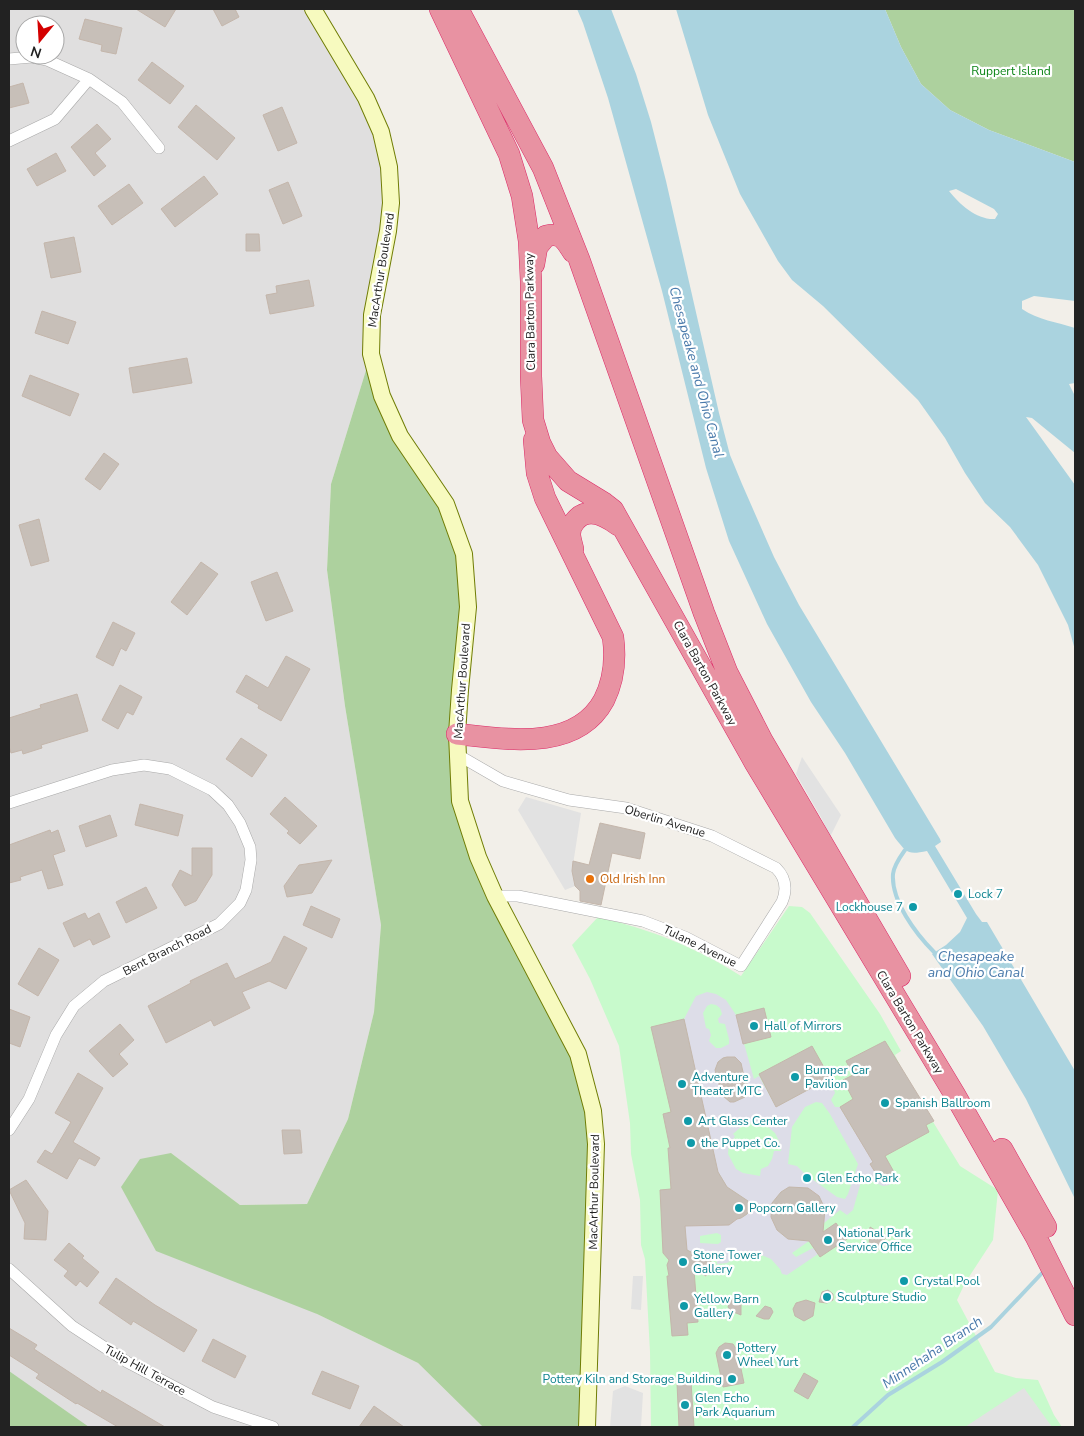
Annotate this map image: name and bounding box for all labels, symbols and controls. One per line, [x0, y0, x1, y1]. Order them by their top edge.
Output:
north arrow [15, 15, 65, 65]
text: N [28, 41, 44, 63]
park label: Ruppert Island [971, 63, 1051, 79]
street label: MacArthur Boulevard [364, 212, 398, 328]
street label: Clara Barton Parkway [521, 252, 539, 371]
water label: Chesapeake and Ohio Canal [665, 284, 729, 460]
street label: Clara Barton Parkway [669, 618, 741, 729]
street label: MacArthur Boulevard [450, 623, 474, 739]
street label: Oberlin Avenue [623, 801, 707, 841]
place label: Old Irish Inn [600, 871, 665, 887]
marker: Old Irish Inn [584, 873, 596, 885]
place label: Lock 7 [968, 886, 1003, 902]
marker: Lock 7 [952, 888, 964, 900]
place label: Lockhouse 7 [836, 899, 903, 915]
marker: Lockhouse 7 [907, 901, 919, 913]
street label: Bent Branch Road [120, 921, 214, 979]
street label: Tulane Avenue [660, 921, 740, 971]
water label: Chesapeake and Ohio Canal [928, 947, 1024, 982]
street label: Clara Barton Parkway [873, 967, 948, 1077]
place label: Hall of Mirrors [764, 1018, 842, 1034]
marker: Hall of Mirrors [748, 1020, 760, 1032]
place label: Bumper Car Pavilion [805, 1062, 870, 1092]
place label: Adventure Theater MTC [692, 1069, 762, 1099]
marker: Bumper Car Pavilion [789, 1071, 801, 1083]
marker: Adventure Theater MTC [676, 1078, 688, 1090]
place label: Spanish Ballroom [895, 1095, 990, 1111]
marker: Spanish Ballroom [879, 1097, 891, 1109]
place label: Art Glass Center [698, 1113, 788, 1129]
marker: Art Glass Center [682, 1115, 694, 1127]
street label: MacArthur Boulevard [585, 1134, 603, 1250]
place label: the Puppet Co. [701, 1135, 780, 1151]
marker: the Puppet Co. [685, 1137, 697, 1149]
place label: Glen Echo Park [817, 1170, 900, 1186]
marker: Glen Echo Park [801, 1172, 813, 1184]
place label: Popcorn Gallery [749, 1200, 836, 1216]
marker: Popcorn Gallery [733, 1202, 745, 1214]
place label: National Park Service Office [838, 1225, 912, 1255]
marker: National Park Service Office [822, 1234, 834, 1246]
place label: Stone Tower Gallery [693, 1247, 762, 1277]
marker: Stone Tower Gallery [677, 1256, 689, 1268]
place label: Crystal Pool [914, 1273, 980, 1289]
marker: Crystal Pool [898, 1275, 910, 1287]
place label: Sculpture Studio [837, 1289, 927, 1305]
place label: Yellow Barn Gallery [693, 1291, 759, 1321]
marker: Sculpture Studio [821, 1291, 833, 1303]
marker: Yellow Barn Gallery [678, 1300, 690, 1312]
water label: Minnehaha Branch [878, 1312, 986, 1393]
place label: Pottery Wheel Yurt [737, 1340, 799, 1370]
street label: Tulip Hill Terrace [101, 1341, 189, 1399]
marker: Pottery Wheel Yurt [721, 1349, 733, 1361]
place label: Pottery Kiln and Storage Building [543, 1371, 722, 1387]
marker: Pottery Kiln and Storage Building [726, 1373, 738, 1385]
place label: Glen Echo Park Aquarium [695, 1390, 775, 1420]
marker: Glen Echo Park Aquarium [679, 1399, 691, 1411]

